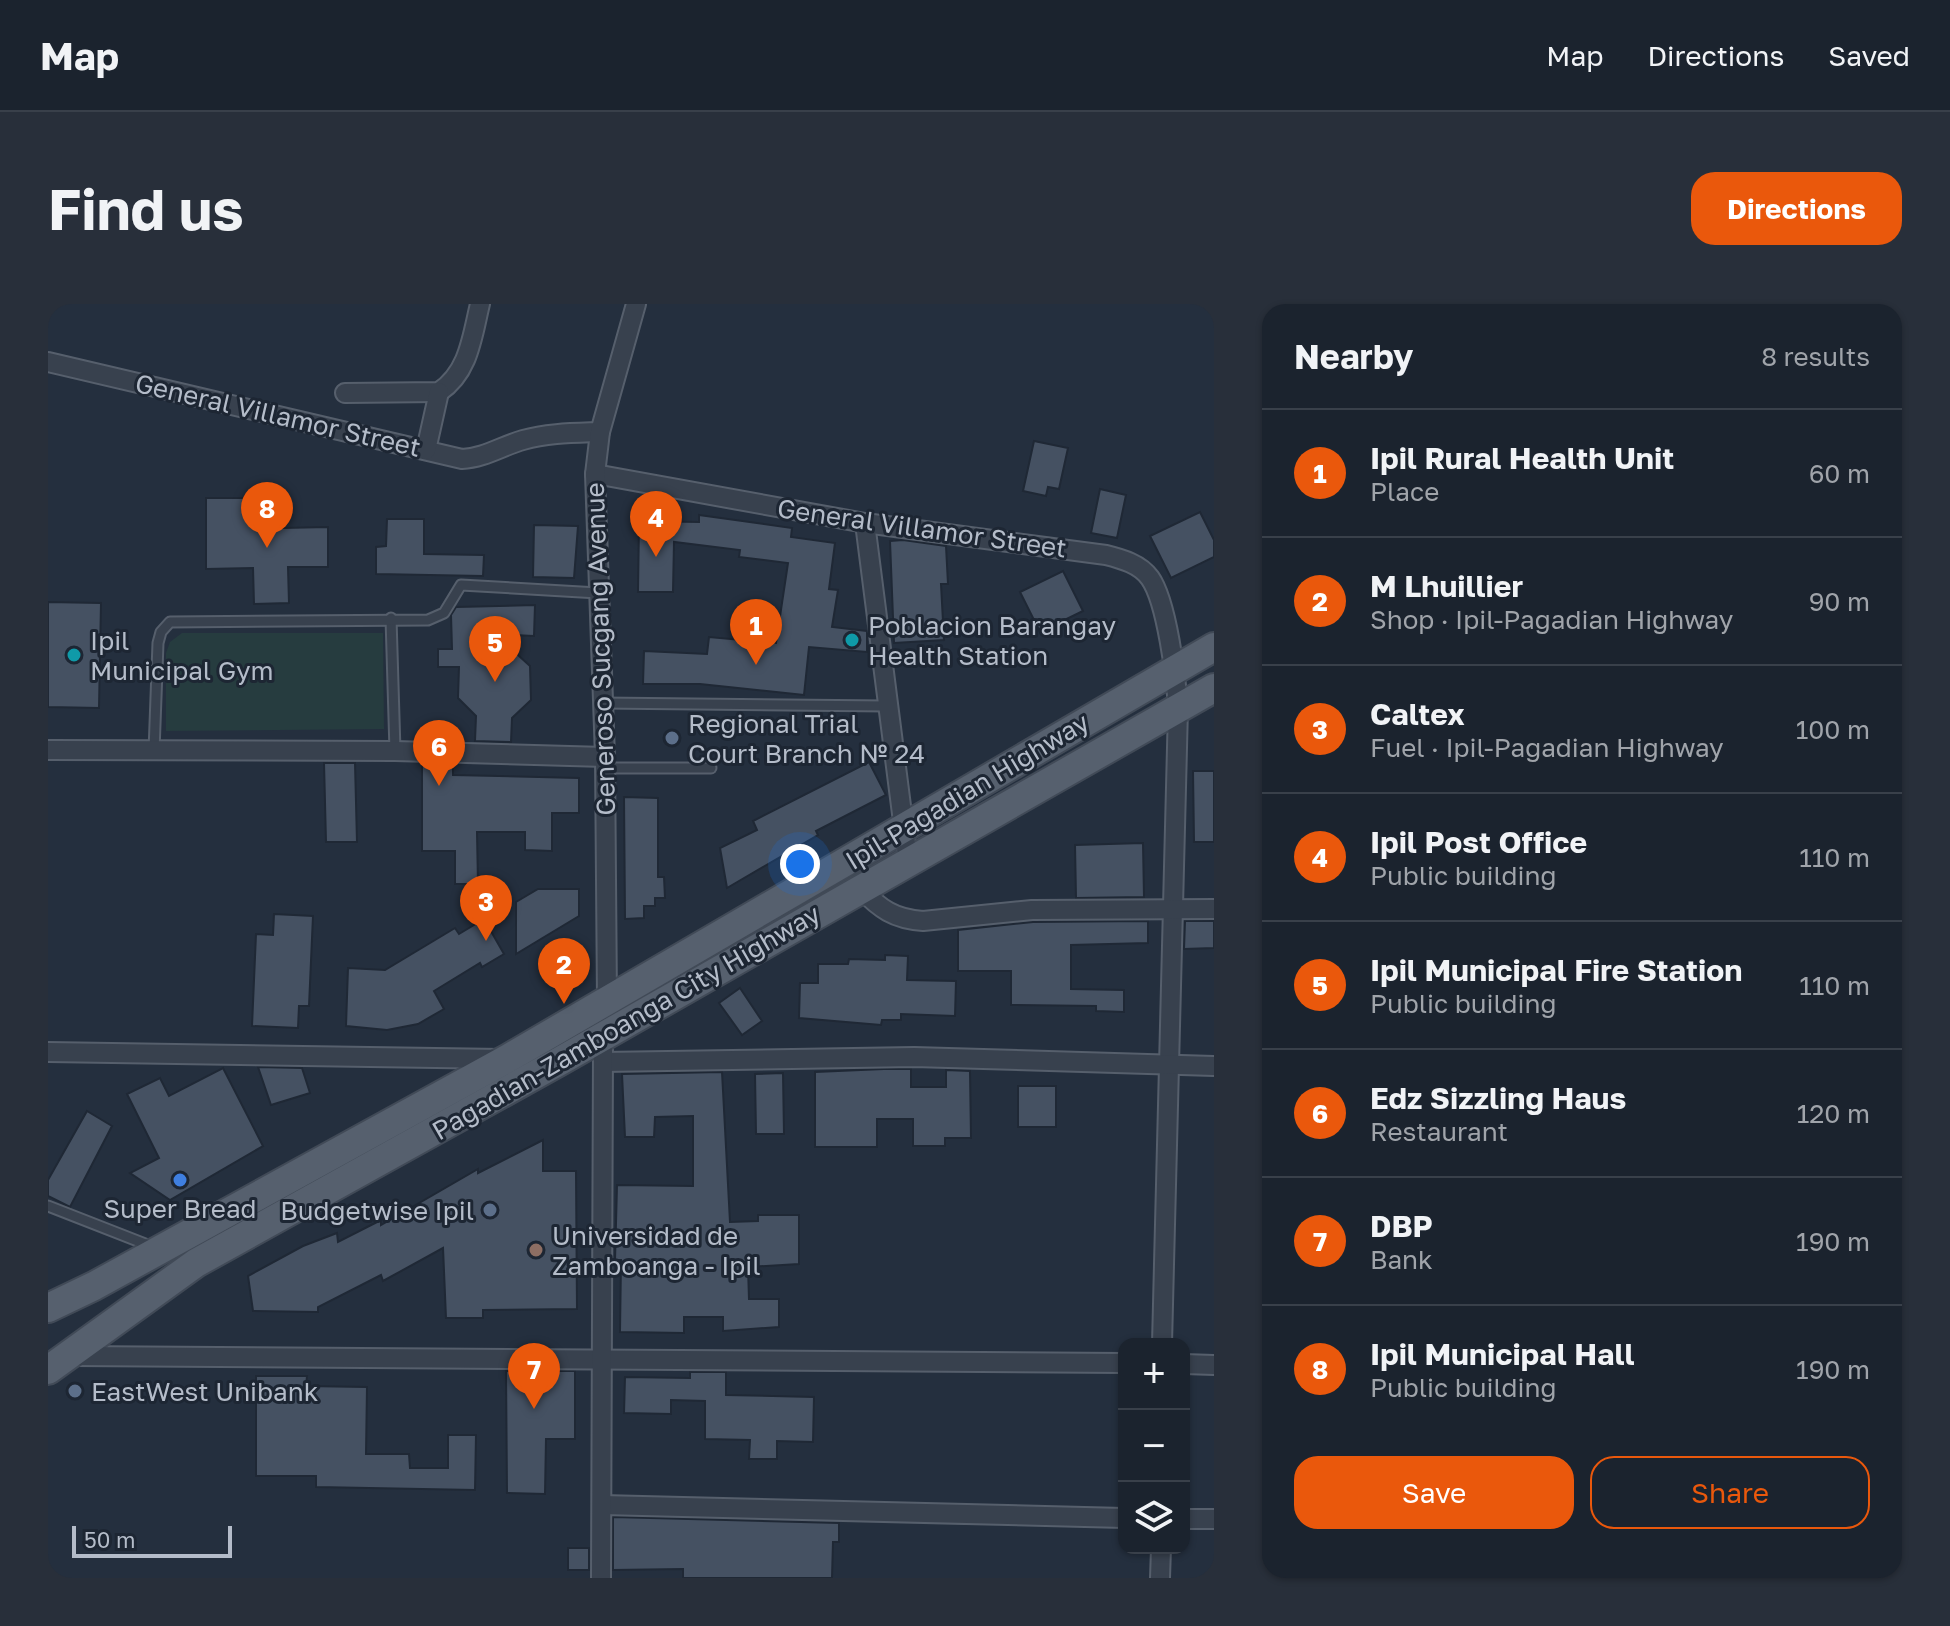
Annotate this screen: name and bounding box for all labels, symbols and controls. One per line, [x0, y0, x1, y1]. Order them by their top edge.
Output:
text: Map [40, 33, 119, 78]
text: Map [1546, 39, 1603, 72]
text: Directions [1647, 39, 1784, 72]
text: Saved [1828, 39, 1910, 72]
button: Directions [1691, 172, 1902, 245]
text: Find us [48, 175, 244, 242]
text: Nearby [1294, 336, 1414, 376]
text: 8 results [1761, 341, 1870, 372]
street label: General Villamor Street [132, 367, 424, 463]
text: Ipil Rural Health Unit [1370, 440, 1674, 476]
text: 1 [1313, 458, 1327, 489]
text: 60 m [1809, 458, 1870, 489]
text: Place [1370, 476, 1439, 507]
pin: 8 [241, 482, 293, 548]
street label: Generoso Sucgang Avenue [579, 482, 621, 816]
pin: 4 [630, 491, 682, 557]
street label: General Villamor Street [775, 492, 1069, 564]
text: M Lhuillier [1370, 568, 1523, 604]
text: 2 [1312, 586, 1328, 617]
text: 90 m [1809, 586, 1870, 617]
pin: 1 [730, 599, 782, 665]
text: Shop · Ipil-Pagadian Highway [1370, 604, 1733, 635]
place label: Poblacion Barangay Health Station [868, 610, 1116, 671]
pin: 5 [469, 616, 521, 682]
place label: Ipil Municipal Gym [90, 625, 274, 686]
marker: Poblacion Barangay Health Station [843, 631, 861, 649]
marker: Ipil Municipal Gym [65, 646, 83, 664]
text: Caltex [1370, 696, 1465, 732]
street label: Ipil-Pagadian Highway [840, 706, 1095, 876]
place label: Regional Trial Court Branch № 24 [688, 708, 925, 769]
text: 3 [1312, 714, 1328, 745]
text: 100 m [1796, 714, 1870, 745]
pin: 6 [413, 720, 465, 786]
marker: Regional Trial Court Branch № 24 [663, 729, 681, 747]
text: Fuel · Ipil-Pagadian Highway [1370, 732, 1724, 763]
text: Ipil Post Office [1370, 824, 1587, 860]
text: 4 [1312, 842, 1328, 873]
text: 110 m [1799, 842, 1870, 873]
your location [780, 844, 820, 884]
text: Public building [1370, 860, 1556, 891]
pin: 3 [460, 875, 512, 941]
street label: Pagadian-Zamboanga City Highway [427, 898, 826, 1146]
pin: 2 [538, 938, 590, 1004]
text: Ipil Municipal Fire Station [1370, 952, 1742, 988]
text: 5 [1312, 970, 1328, 1001]
text: 110 m [1799, 970, 1870, 1001]
text: Public building [1370, 988, 1556, 1019]
text: Edz Sizzling Haus [1370, 1080, 1626, 1116]
text: 6 [1312, 1098, 1328, 1129]
text: 120 m [1797, 1098, 1870, 1129]
text: Restaurant [1370, 1116, 1508, 1147]
marker: Super Bread [171, 1171, 189, 1189]
place label: Super Bread [103, 1193, 257, 1224]
place label: Budgetwise Ipil [280, 1195, 474, 1226]
marker: Budgetwise Ipil [481, 1201, 499, 1219]
text: DBP [1370, 1208, 1433, 1244]
place label: Universidad de Zamboanga - Ipil [552, 1220, 761, 1281]
text: 7 [1313, 1226, 1327, 1257]
text: 190 m [1796, 1226, 1870, 1257]
marker: Universidad de Zamboanga - Ipil [527, 1241, 545, 1259]
text: Bank [1370, 1244, 1433, 1275]
text: Ipil Municipal Hall [1370, 1336, 1635, 1372]
map controls [1118, 1338, 1190, 1554]
button: + [1118, 1338, 1190, 1410]
pin: 7 [508, 1343, 560, 1409]
text: 8 [1312, 1354, 1328, 1385]
text: 190 m [1796, 1354, 1870, 1385]
text: Public building [1370, 1372, 1556, 1403]
place label: EastWest Unibank [91, 1376, 319, 1407]
marker: EastWest Unibank [66, 1382, 84, 1400]
button: − [1118, 1410, 1190, 1482]
button: Save [1294, 1456, 1574, 1529]
button: Share [1590, 1456, 1870, 1529]
button: layers [1118, 1482, 1190, 1554]
scale bar [72, 1522, 232, 1558]
text: 50 m [84, 1526, 135, 1553]

